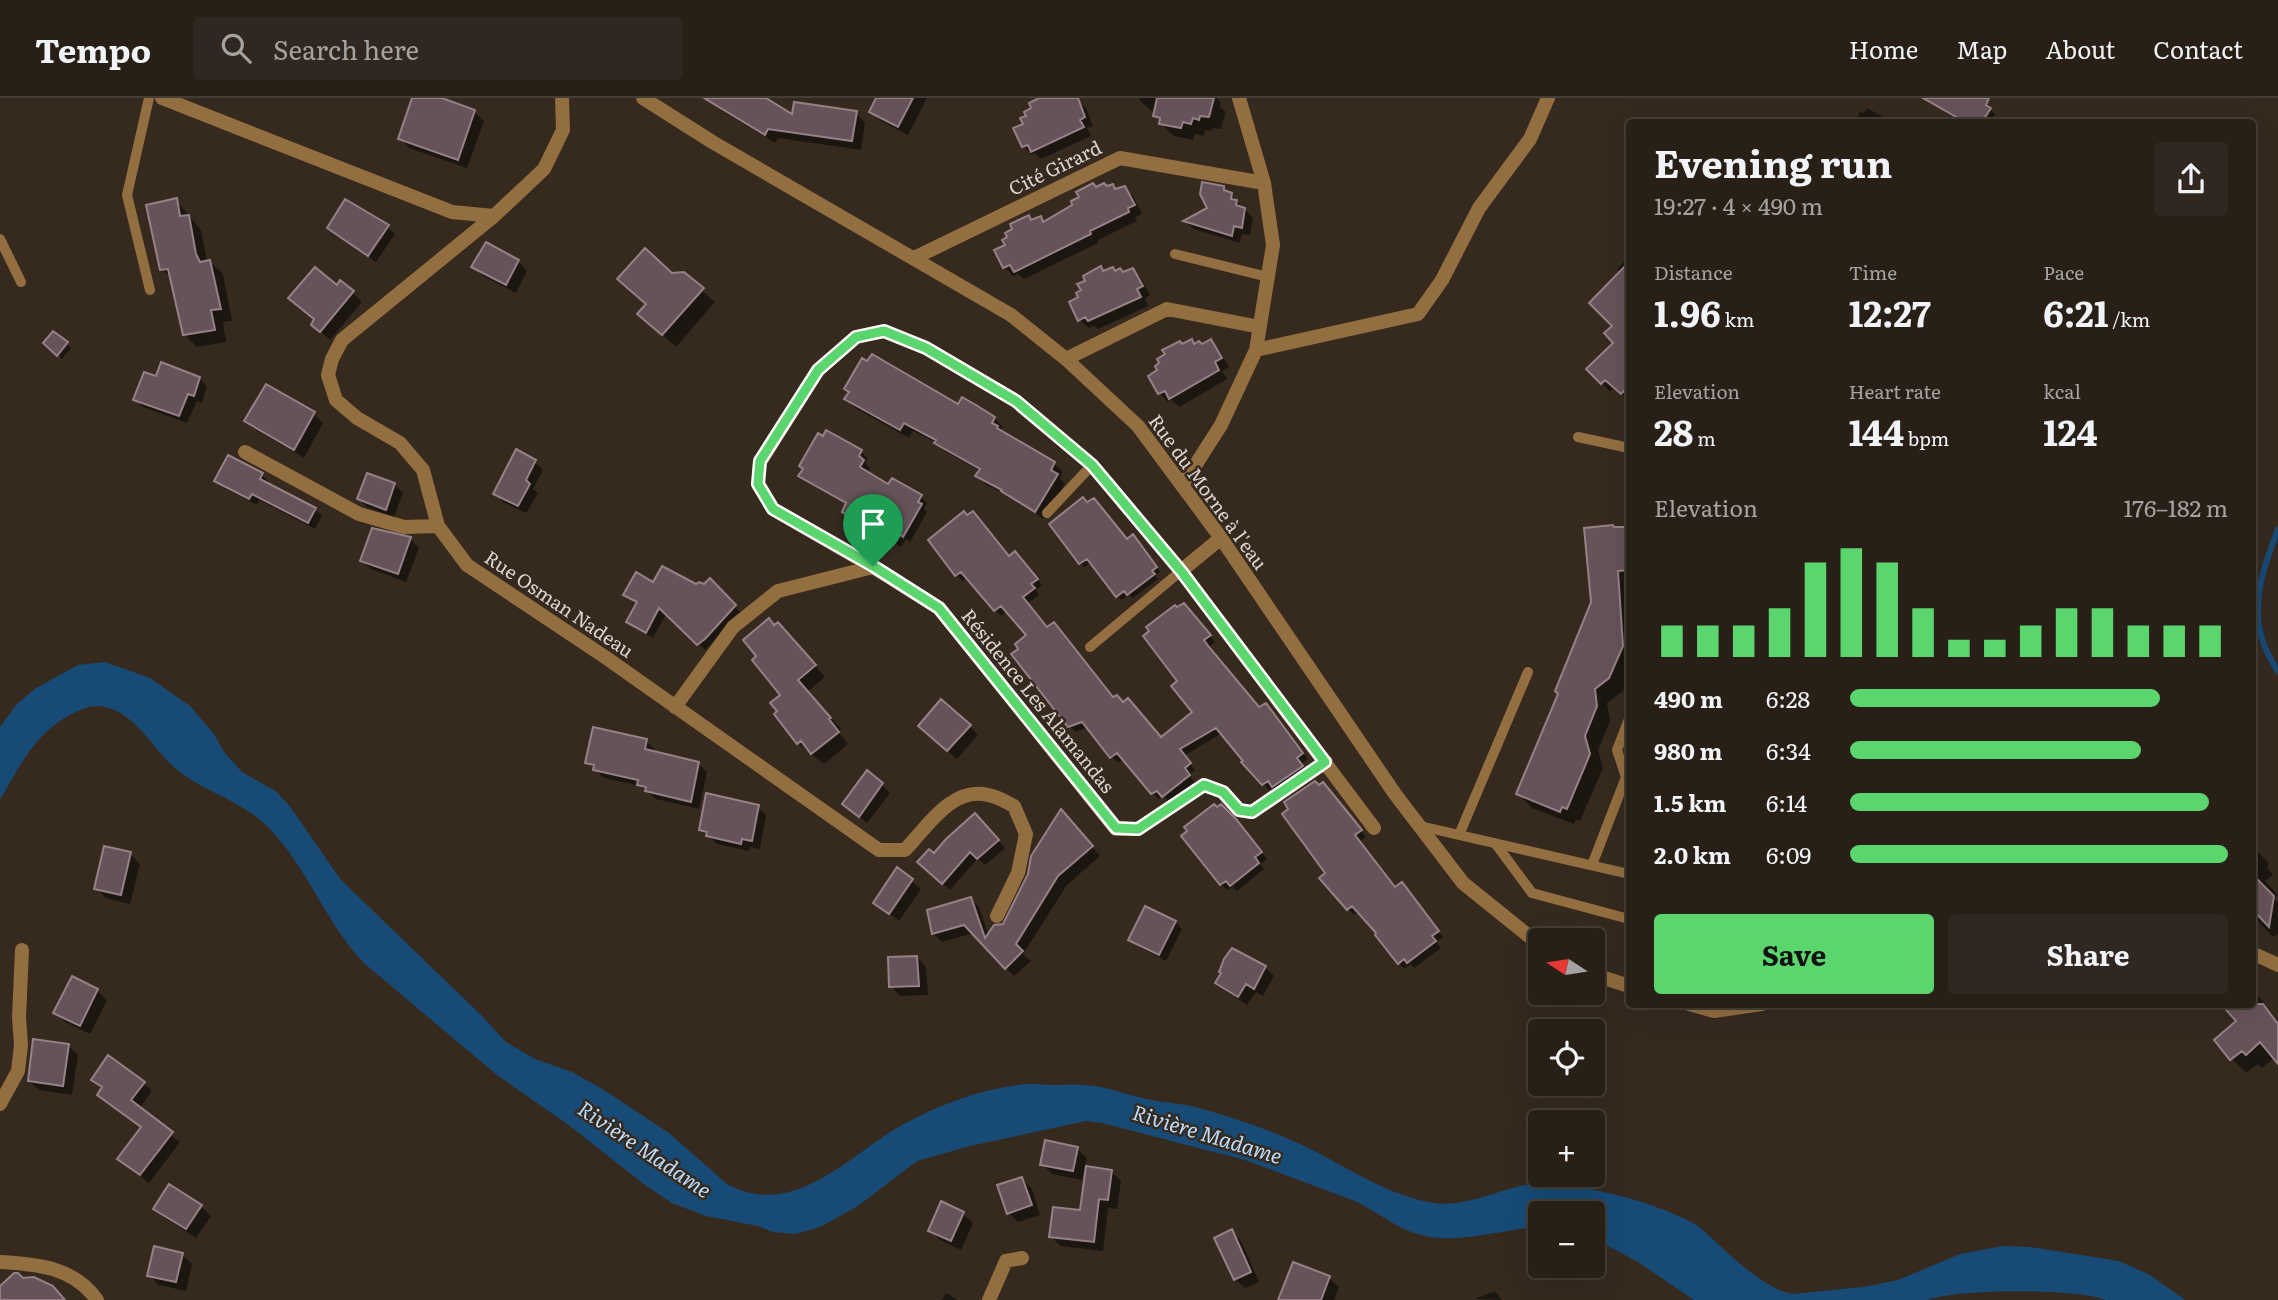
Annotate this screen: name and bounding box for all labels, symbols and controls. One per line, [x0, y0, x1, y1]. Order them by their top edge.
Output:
search box [193, 17, 683, 80]
text: Tempo [35, 24, 151, 73]
icon: search [217, 29, 255, 67]
text: Search here [273, 29, 419, 68]
text: Home [1849, 31, 1918, 66]
text: Map [1956, 31, 2007, 66]
text: About [2045, 31, 2115, 66]
text: Contact [2153, 31, 2243, 66]
street label: Cité Girard [1003, 132, 1106, 202]
text: Evening run [1654, 133, 1892, 190]
button: share [2154, 142, 2228, 216]
text: 19:27 · 4 × 490 m [1654, 188, 1823, 222]
text: Distance [1654, 258, 1733, 286]
text: Time [1849, 258, 1897, 286]
text: Pace [2043, 258, 2084, 286]
text: 1.96 [1654, 286, 1721, 338]
text: 12:27 [1849, 286, 1931, 338]
text: 6:21 [2043, 286, 2108, 338]
text: km [1721, 305, 1754, 333]
text: /km [2108, 305, 2150, 333]
text: Elevation [1654, 377, 1740, 405]
text: Heart rate [1849, 377, 1941, 405]
text: kcal [2043, 377, 2081, 405]
text: 28 [1654, 405, 1693, 457]
text: 144 [1849, 405, 1904, 457]
text: 124 [2043, 405, 2098, 457]
street label: Rue du Morne à l'eau [1143, 408, 1275, 575]
text: m [1693, 424, 1716, 452]
text: bpm [1904, 424, 1949, 452]
text: Elevation [1654, 490, 1758, 524]
text: 176–182 m [2124, 490, 2228, 524]
pin [843, 494, 903, 566]
icon: arrive [854, 505, 892, 543]
street label: Rue Osman Nadeau [479, 543, 640, 664]
street label: Résidence Les Alamandas [956, 602, 1122, 799]
text: 490 m [1654, 681, 1723, 715]
text: 6:28 [1766, 681, 1810, 715]
text: 980 m [1654, 733, 1723, 767]
text: 6:34 [1766, 733, 1811, 767]
text: 1.5 km [1654, 785, 1727, 819]
text: 6:14 [1766, 785, 1807, 819]
text: 2.0 km [1654, 837, 1731, 871]
text: 6:09 [1766, 837, 1811, 871]
button: Save [1654, 914, 1934, 994]
button: Share [1948, 914, 2228, 994]
north arrow [1528, 928, 1605, 1004]
map controls [1528, 928, 1605, 1278]
button: locate [1528, 1019, 1605, 1096]
water label: Rivière Madame [572, 1092, 718, 1204]
water label: Rivière Madame [1129, 1095, 1286, 1170]
button: + [1528, 1110, 1605, 1187]
button: − [1528, 1201, 1605, 1278]

